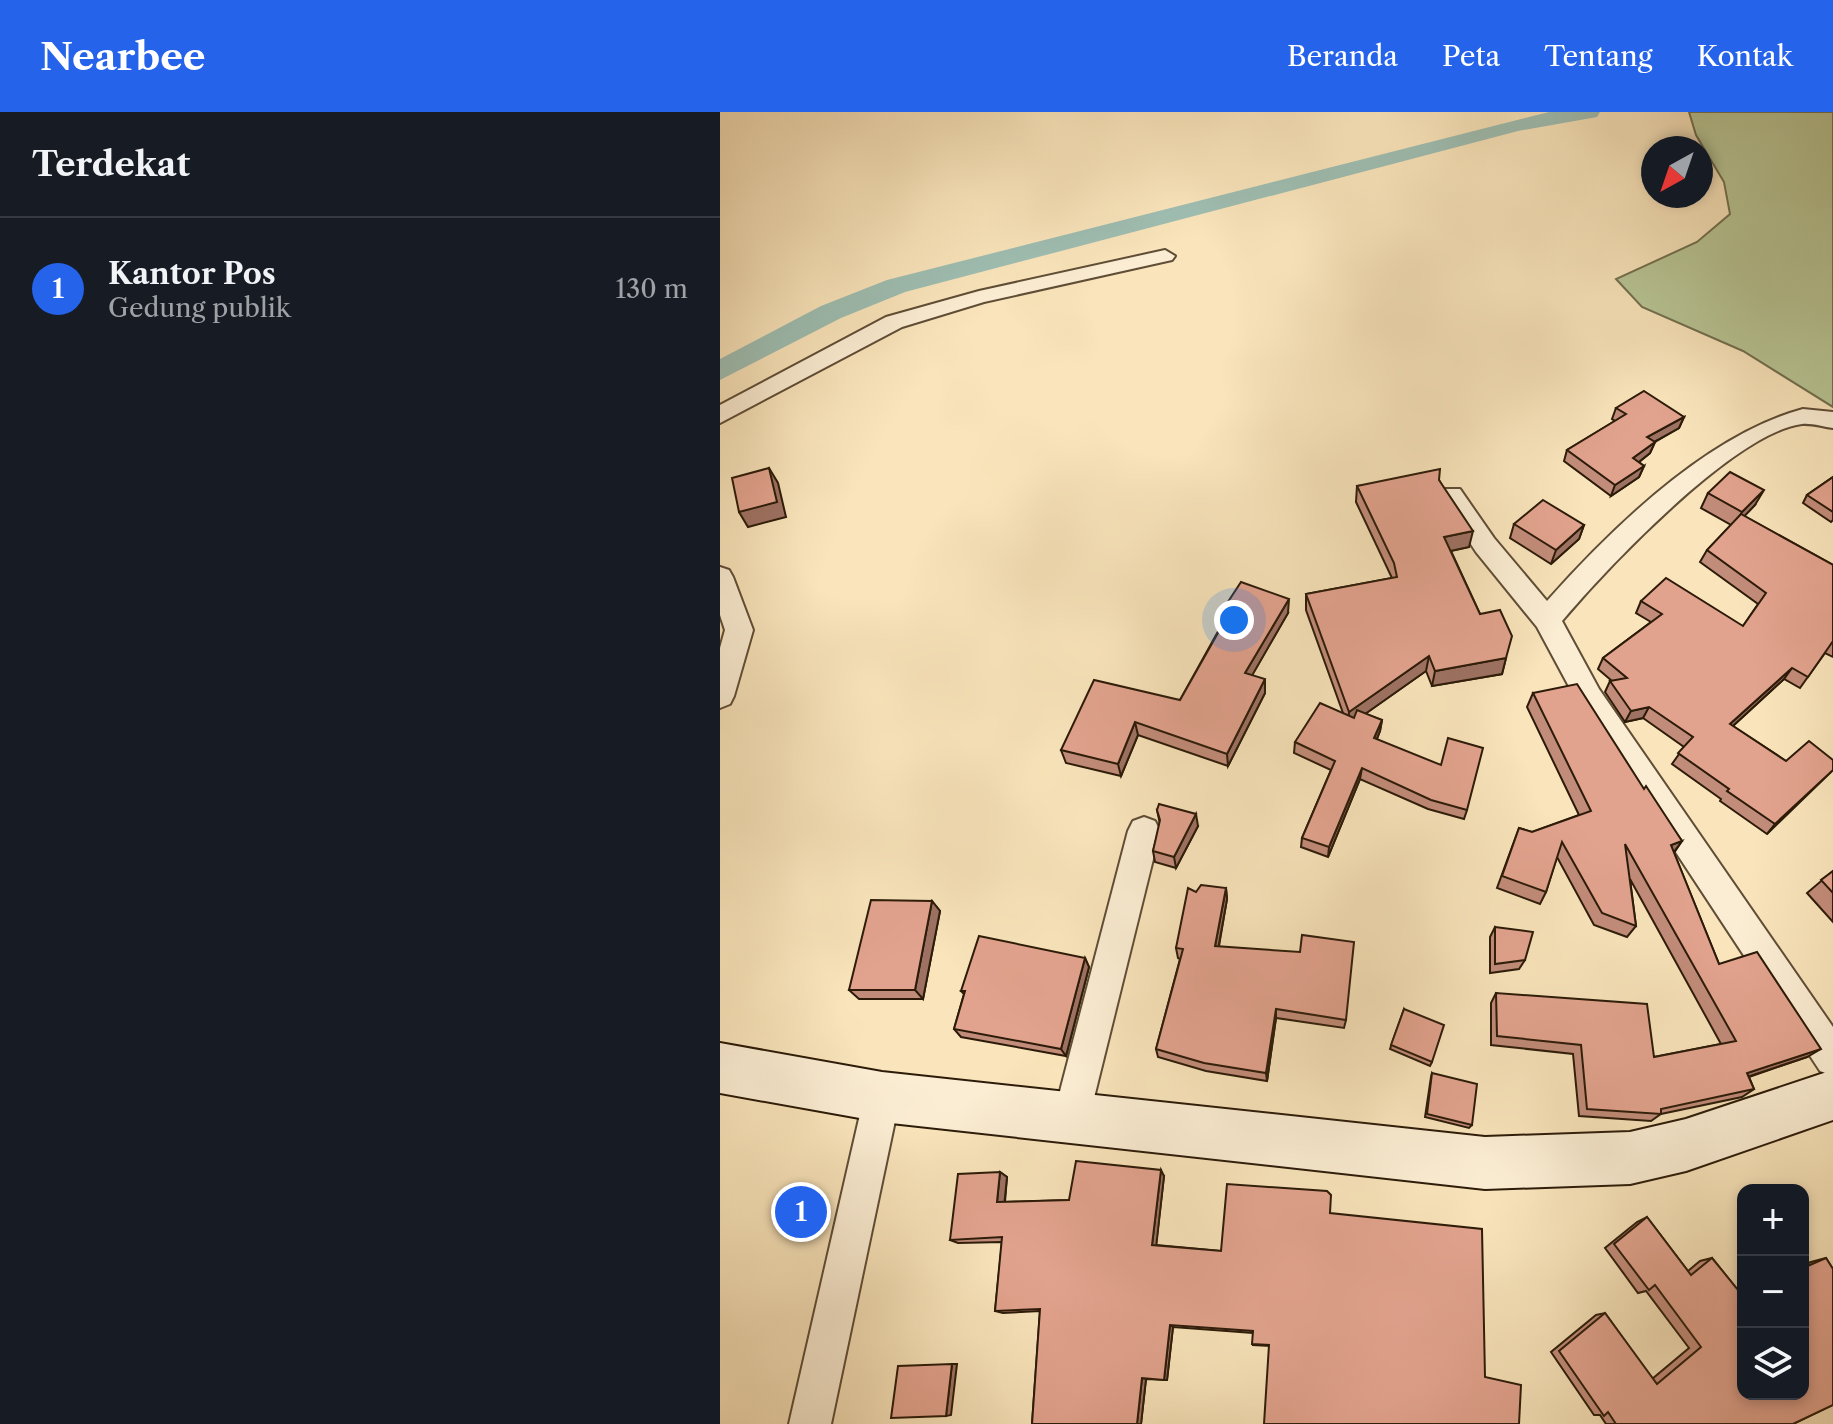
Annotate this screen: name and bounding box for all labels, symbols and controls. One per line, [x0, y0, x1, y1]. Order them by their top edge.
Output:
text: Nearbee [40, 33, 206, 80]
text: Beranda [1287, 39, 1398, 73]
text: Peta [1442, 39, 1500, 73]
text: Tentang [1544, 39, 1653, 73]
text: Kontak [1697, 39, 1793, 73]
north arrow [1641, 136, 1713, 208]
text: Terdekat [32, 143, 190, 185]
text: Kantor Pos [108, 255, 276, 292]
text: 1 [52, 273, 64, 305]
text: 130 m [615, 273, 688, 305]
text: Gedung publik [108, 292, 291, 324]
your location [1214, 600, 1254, 640]
pin: 1 [775, 1182, 827, 1242]
map controls [1737, 1184, 1809, 1400]
button: + [1737, 1184, 1809, 1256]
button: − [1737, 1256, 1809, 1328]
button: layers [1737, 1328, 1809, 1400]

